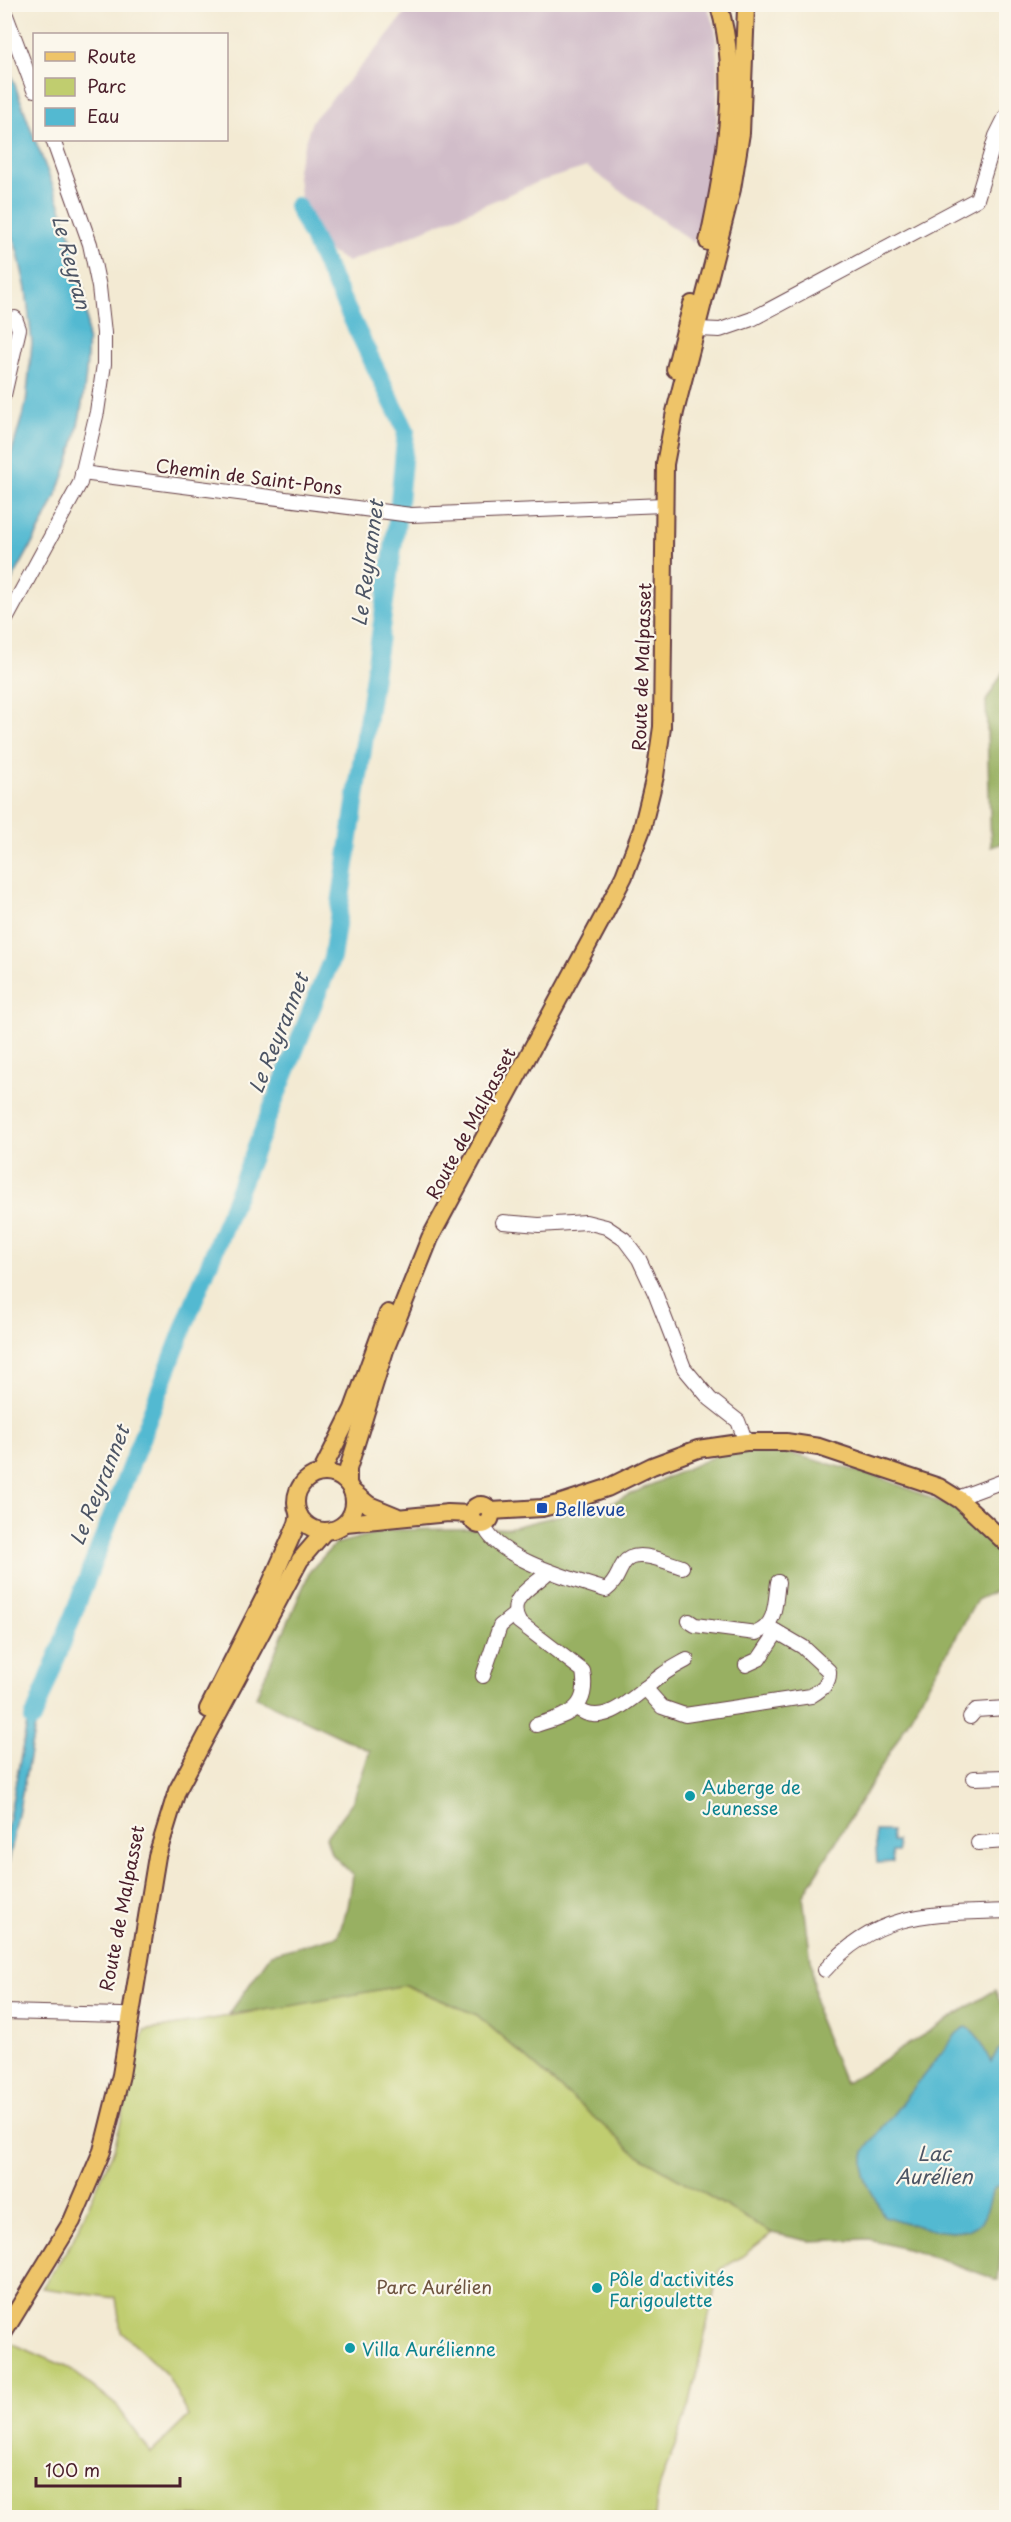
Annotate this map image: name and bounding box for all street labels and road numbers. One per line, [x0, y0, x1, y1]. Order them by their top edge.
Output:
street label: Chemin de Saint-Pons [154, 451, 344, 501]
street label: Route de Malpasset [625, 582, 657, 752]
street label: Route de Malpasset [418, 1042, 522, 1204]
street label: Route de Malpasset [92, 1822, 150, 1993]

